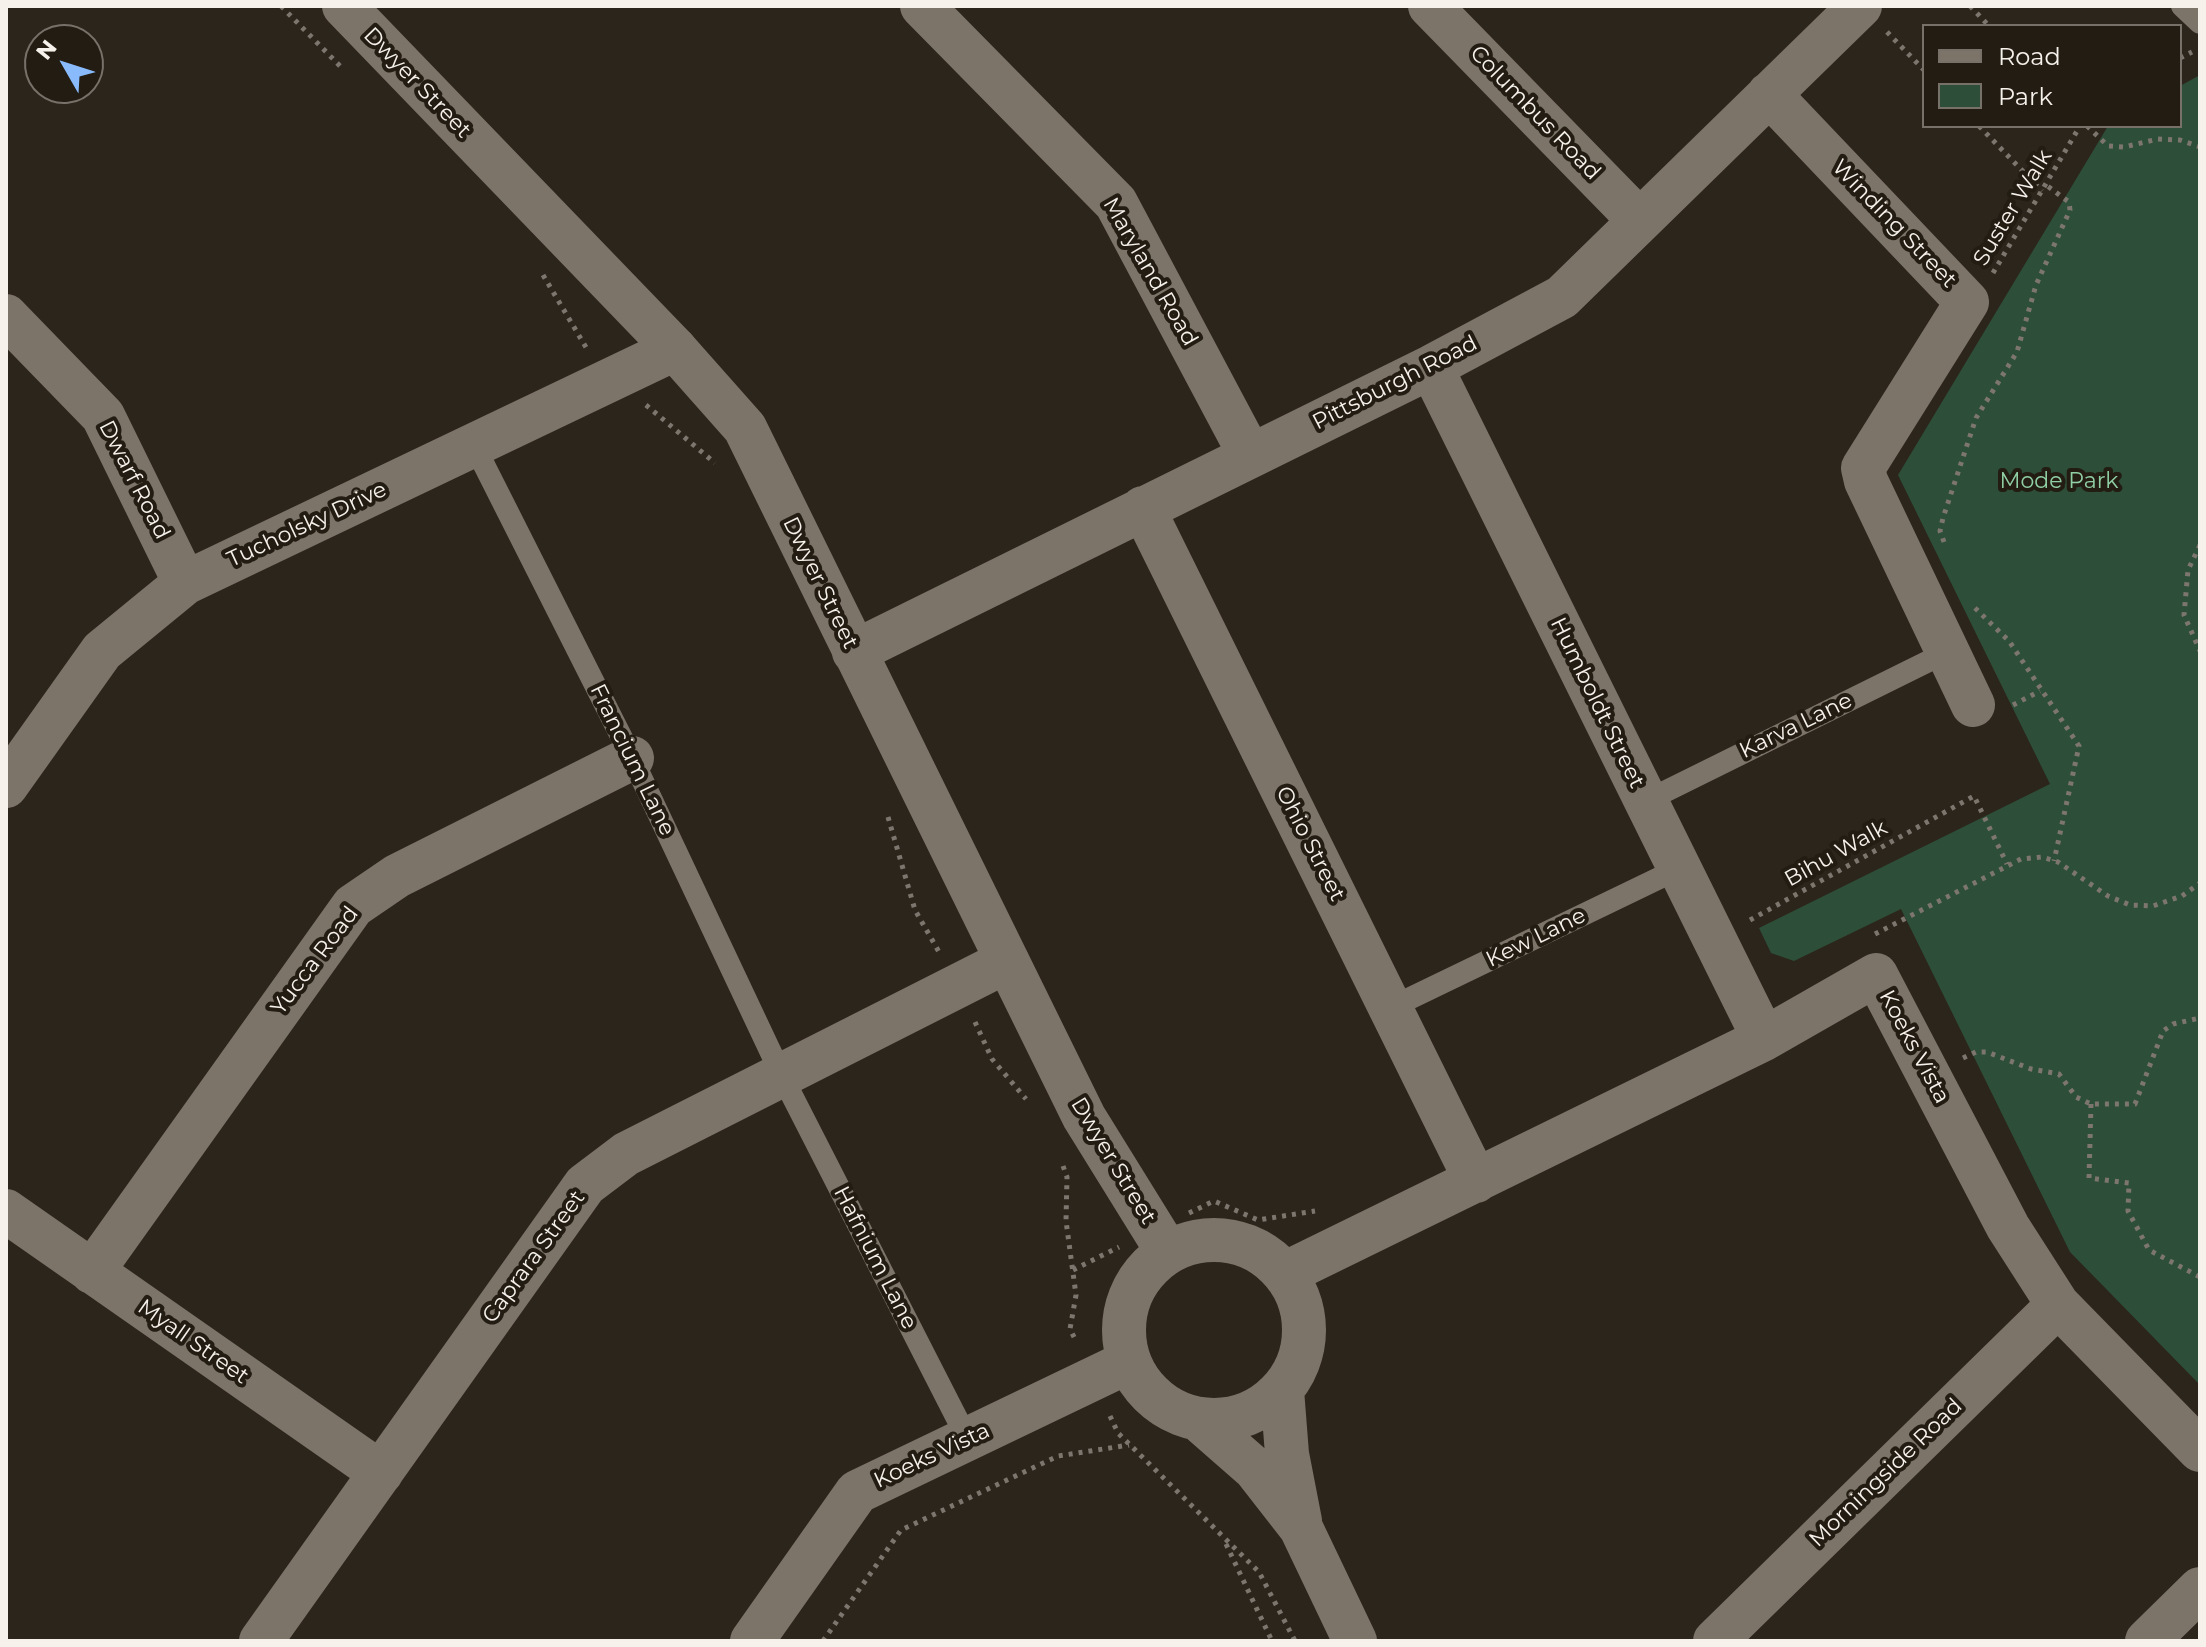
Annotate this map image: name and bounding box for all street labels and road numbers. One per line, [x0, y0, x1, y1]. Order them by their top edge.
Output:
street label: Dwyer Street [358, 22, 476, 144]
street label: Columbus Road [1464, 40, 1606, 186]
street label: Suster Walk [1968, 145, 2058, 271]
street label: Winding Street [1826, 154, 1962, 294]
street label: Maryland Road [1097, 193, 1203, 351]
street label: Pittsburgh Road [1308, 330, 1482, 436]
street label: Dwarf Road [93, 416, 175, 544]
street label: Tucholsky Drive [223, 477, 391, 573]
street label: Dwyer Street [777, 513, 863, 653]
street label: Humboldt Street [1544, 613, 1650, 793]
street label: Francium Lane [584, 680, 680, 840]
street label: Karva Lane [1735, 687, 1857, 765]
street label: Ohio Street [1270, 782, 1350, 906]
street label: Bihu Walk [1780, 815, 1892, 893]
street label: Yucca Road [266, 902, 364, 1020]
street label: Kew Lane [1482, 903, 1590, 973]
street label: Koeks Vista [1873, 986, 1955, 1108]
street label: Dwyer Street [1065, 1093, 1161, 1229]
street label: Hafnium Lane [828, 1182, 922, 1334]
street label: Caprara Street [477, 1186, 591, 1328]
street label: Myall Street [132, 1294, 254, 1390]
street label: Morningside Road [1804, 1393, 1968, 1553]
street label: Koeks Vista [870, 1418, 994, 1494]

